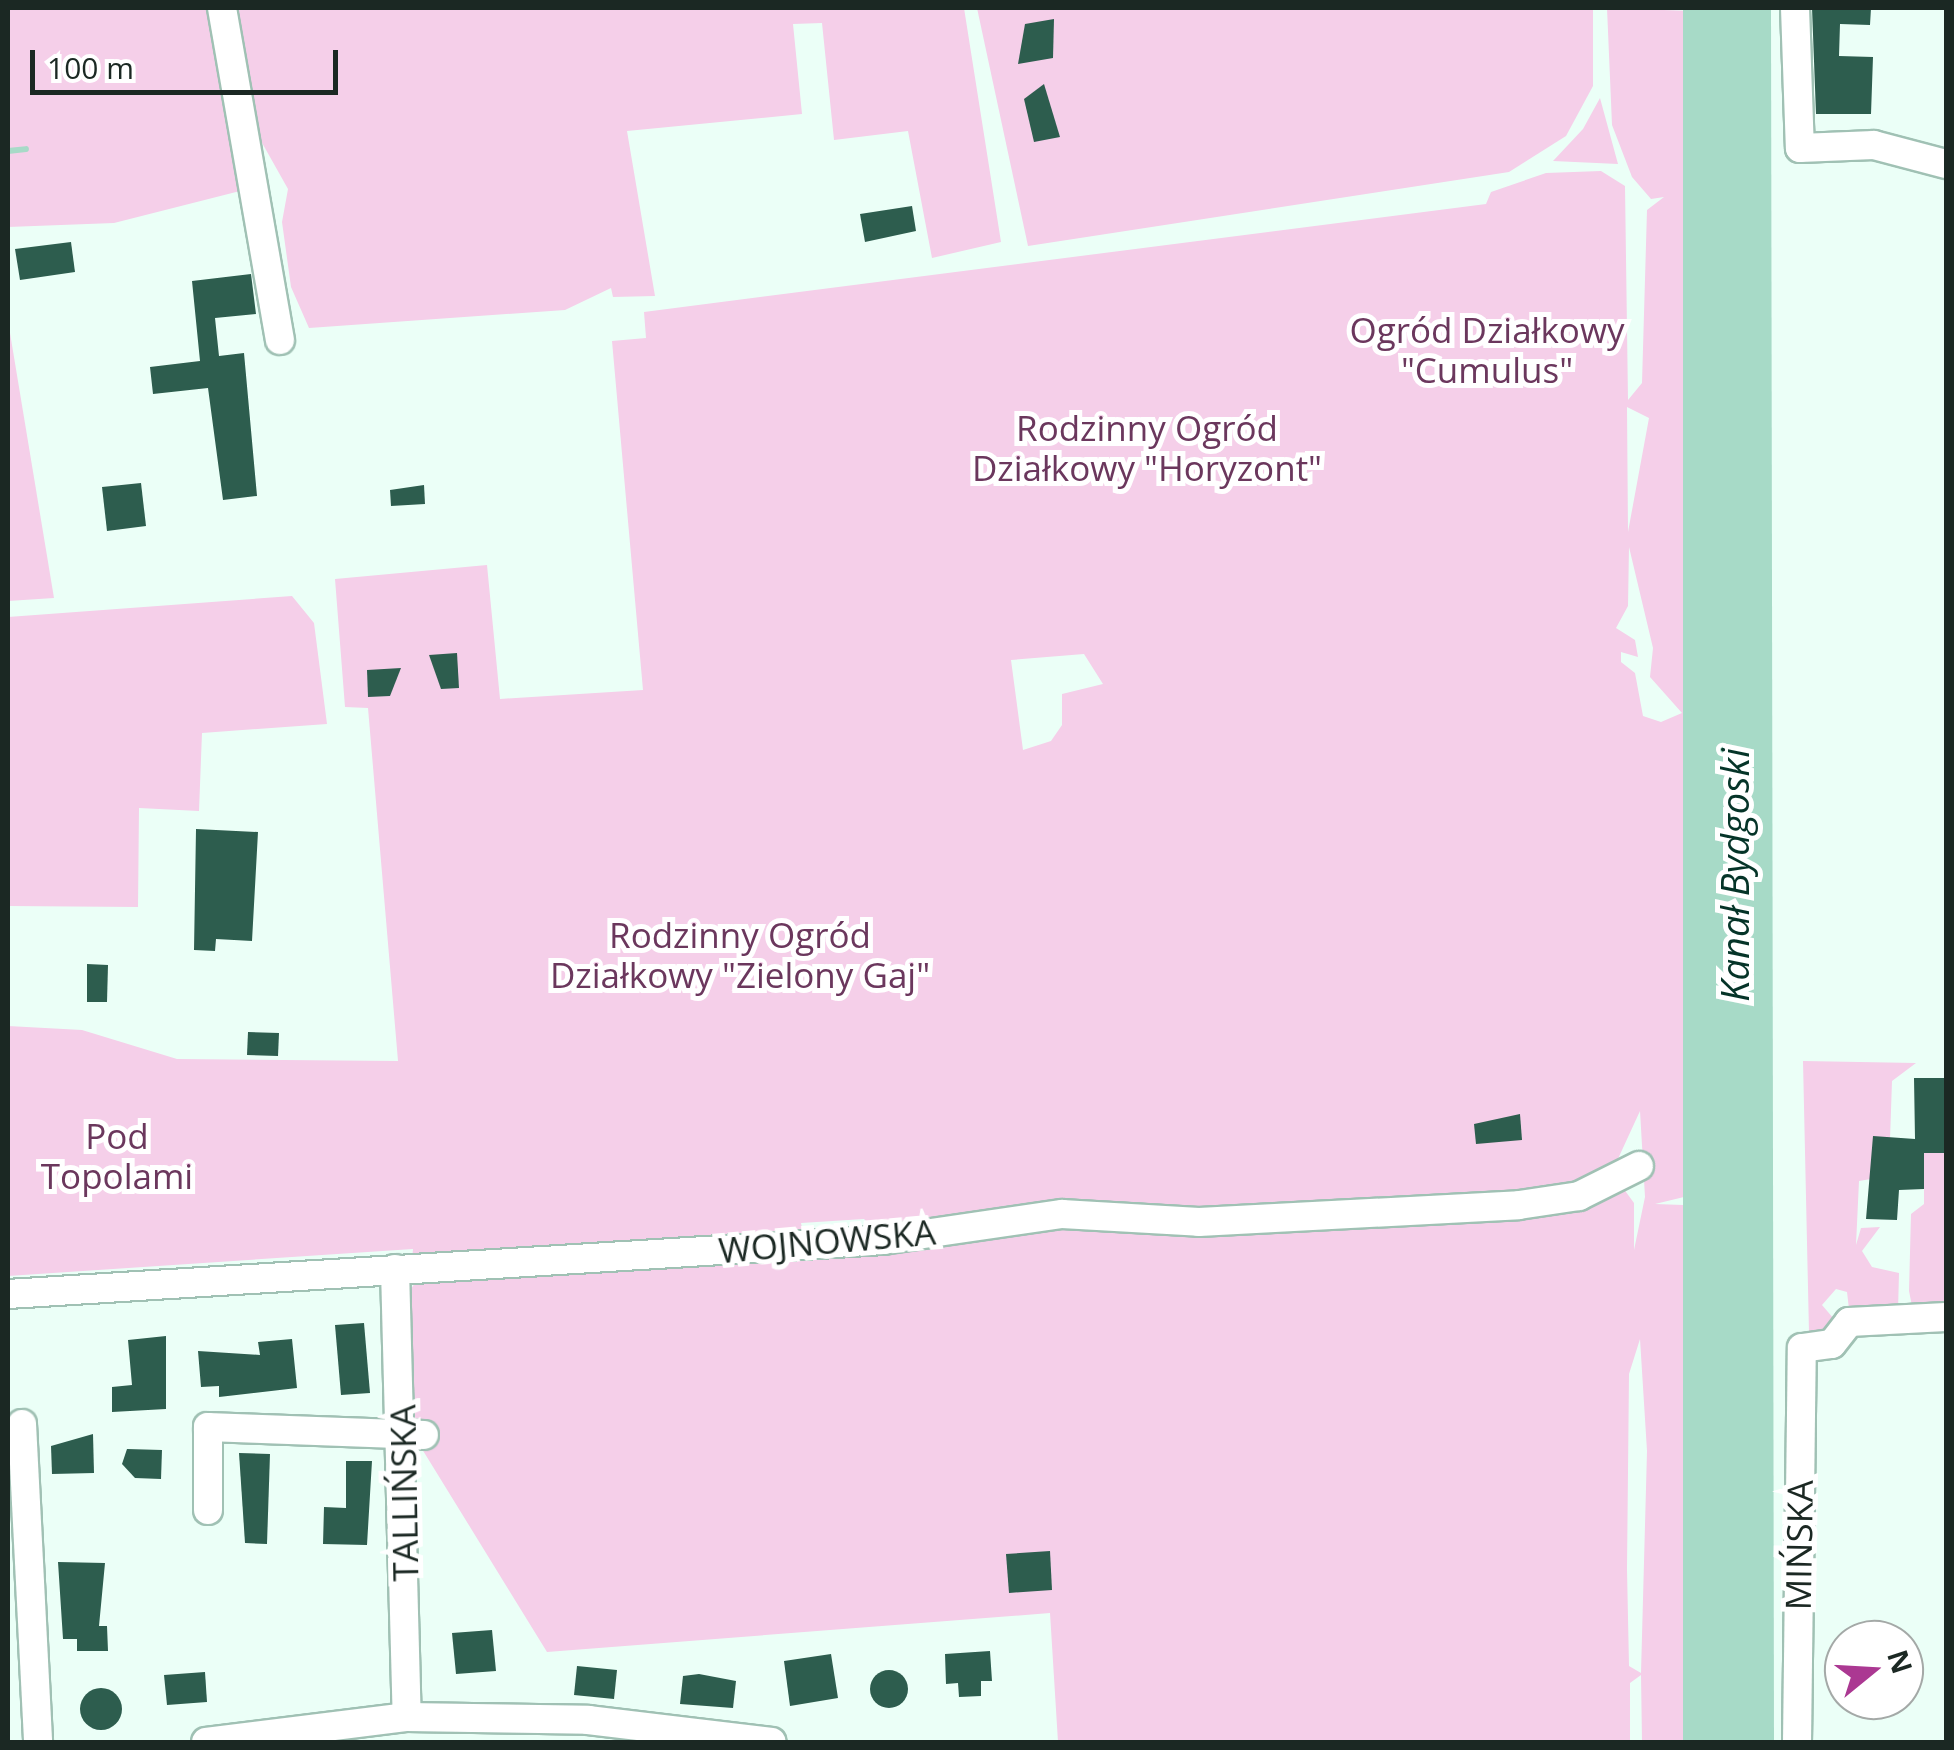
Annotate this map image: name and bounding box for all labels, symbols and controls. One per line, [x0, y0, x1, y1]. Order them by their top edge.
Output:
scale bar [35, 30, 342, 92]
text: 100 m [47, 47, 134, 88]
park label: Ogród Działkowy "Cumulus" [1349, 309, 1625, 391]
park label: Rodzinny Ogród Działkowy "Horyzont" [972, 407, 1322, 489]
water label: Kanał Bydgoski [1712, 748, 1758, 1002]
park label: Rodzinny Ogród Działkowy "Zielony Gaj" [550, 914, 930, 996]
park label: Pod Topolami [41, 1115, 193, 1197]
street label: WOJNOWSKA [717, 1211, 937, 1271]
street label: TALLIŃSKA [381, 1404, 427, 1582]
street label: MIŃSKA [1777, 1479, 1821, 1611]
north arrow [1824, 1620, 1924, 1720]
text: N [1879, 1645, 1922, 1678]

